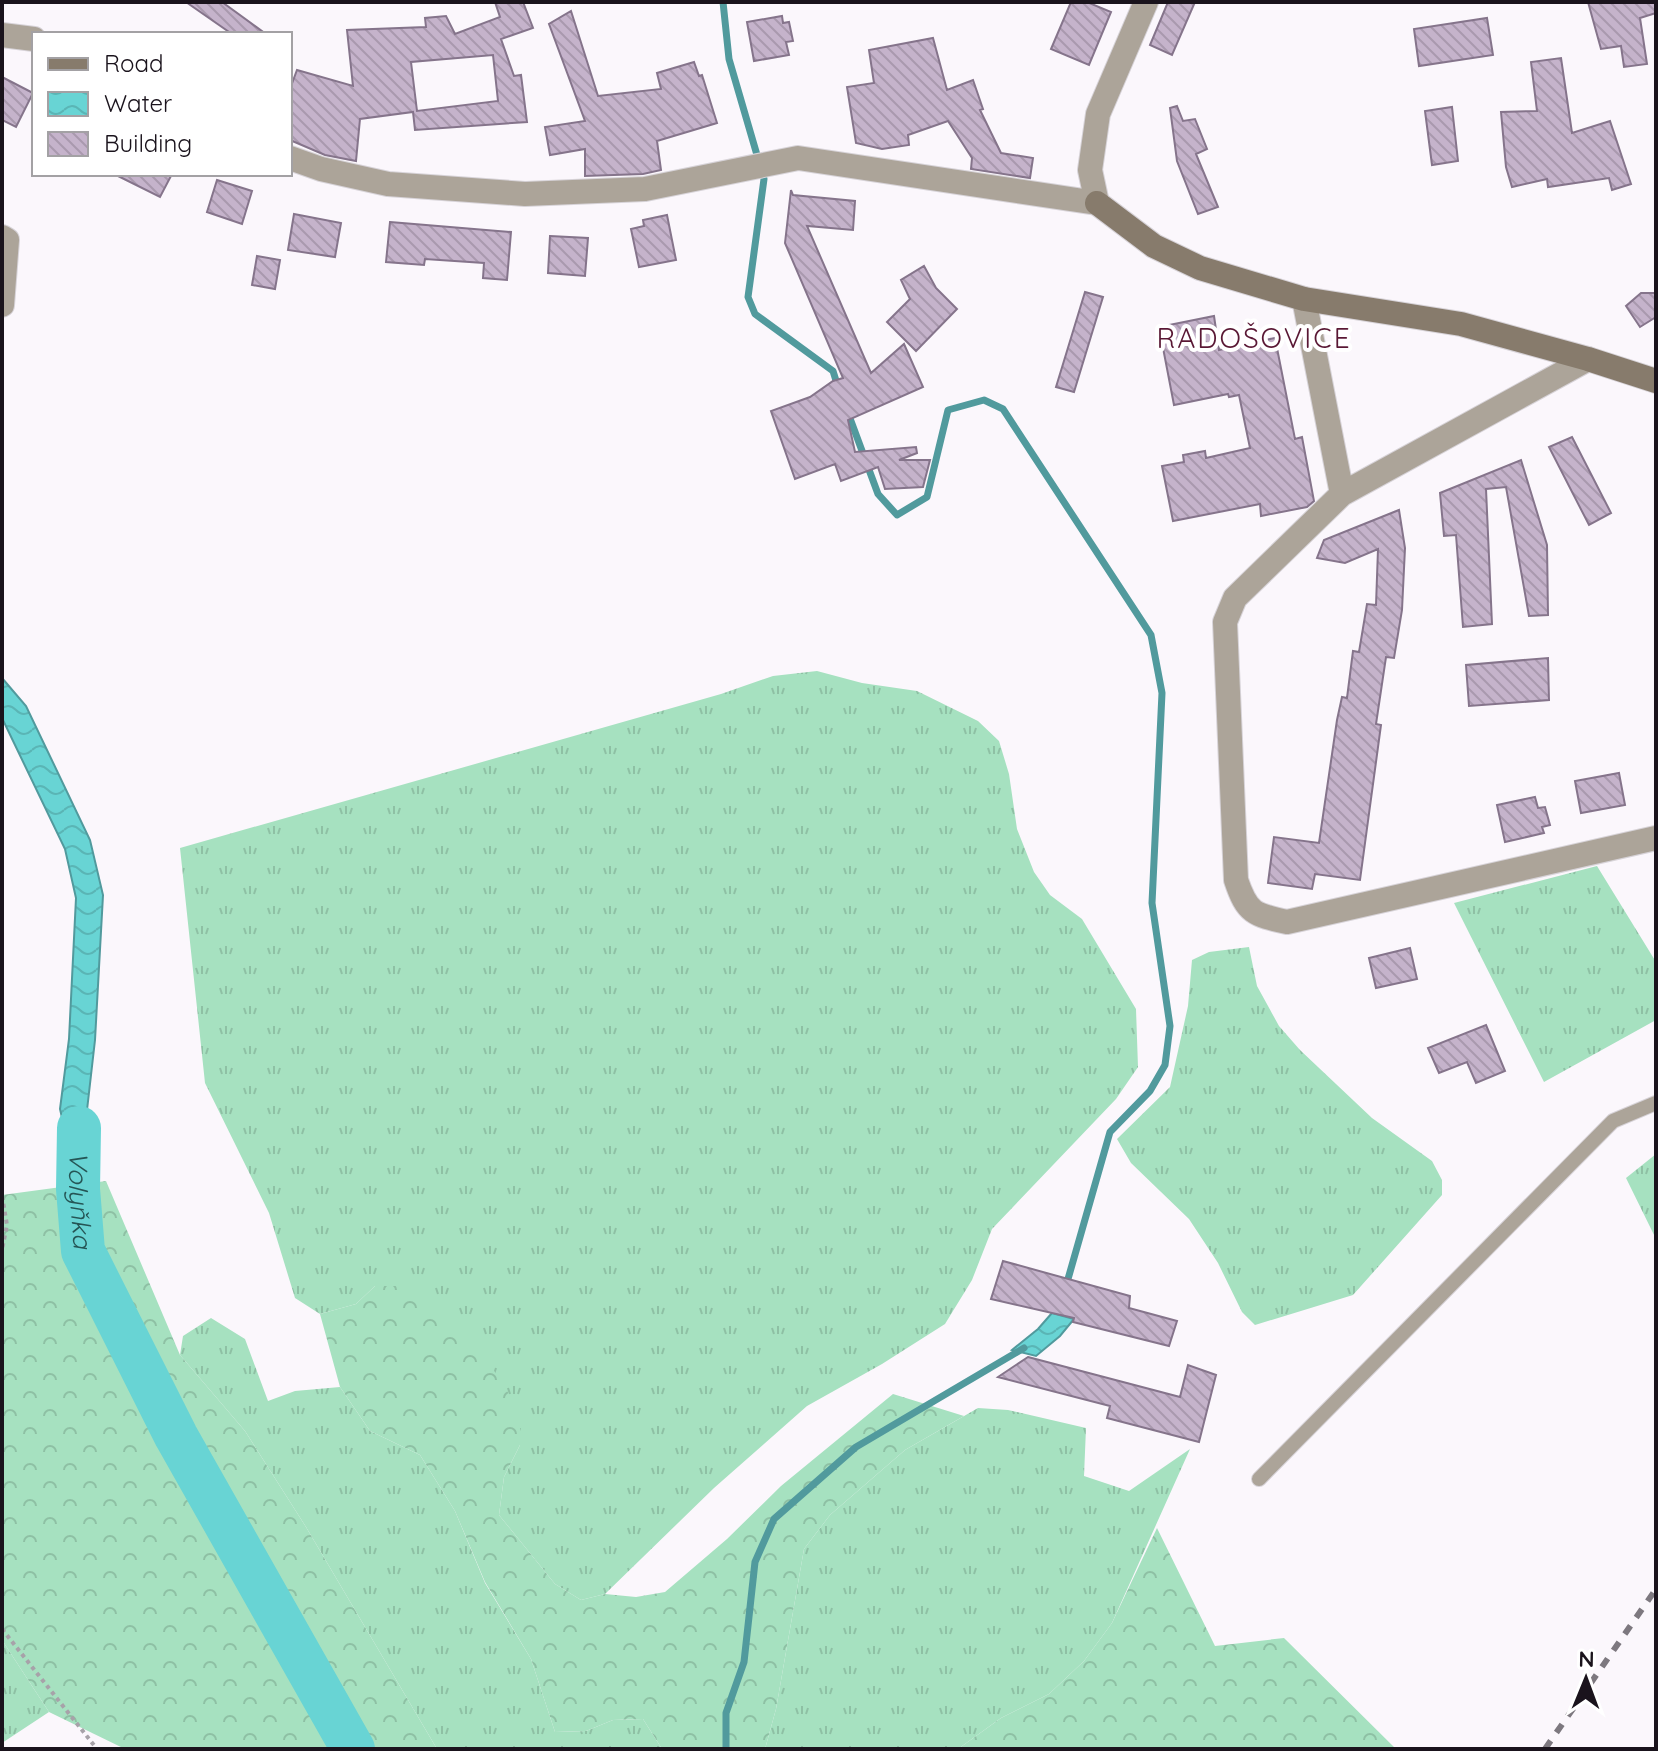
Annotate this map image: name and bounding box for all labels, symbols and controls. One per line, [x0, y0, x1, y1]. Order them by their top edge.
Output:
legend [32, 32, 292, 176]
text: Road [104, 48, 164, 78]
text: Water [104, 88, 172, 118]
text: Building [104, 128, 192, 158]
district label: RADOŠOVICE [1156, 320, 1352, 355]
water label: Volyňka [62, 1151, 100, 1251]
north arrow [1546, 1639, 1626, 1719]
text: N [1578, 1645, 1595, 1673]

